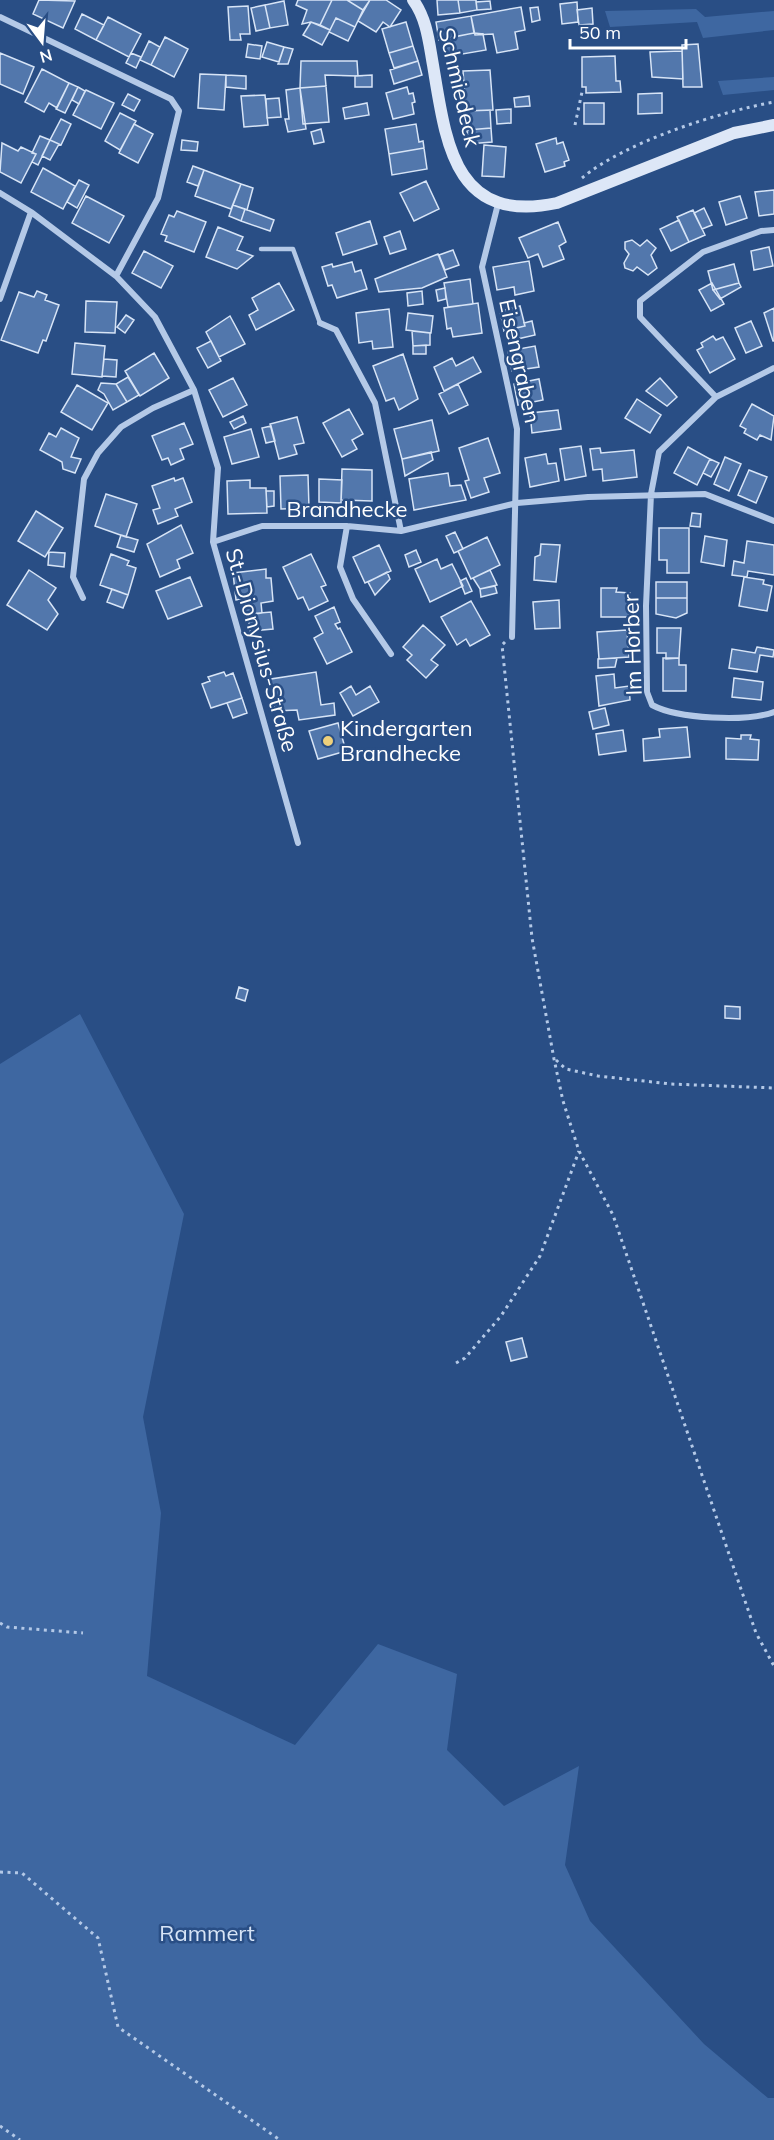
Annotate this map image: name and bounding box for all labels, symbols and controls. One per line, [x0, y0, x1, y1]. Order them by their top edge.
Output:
north arrow [12, 12, 72, 72]
scale bar [570, 12, 686, 50]
text: 50 m [579, 21, 621, 44]
street label: Schmiedeck [433, 25, 487, 150]
text: N [38, 45, 55, 68]
street label: Eisengraben [493, 296, 547, 426]
street label: Brandhecke [287, 495, 407, 523]
street label: St.-Dionysius-Straße [219, 545, 305, 755]
street label: Im Horber [616, 594, 648, 696]
place label: Kindergarten Brandhecke [340, 714, 473, 767]
marker: Kindergarten Brandhecke [321, 734, 335, 748]
park label: Rammert [159, 1919, 255, 1947]

